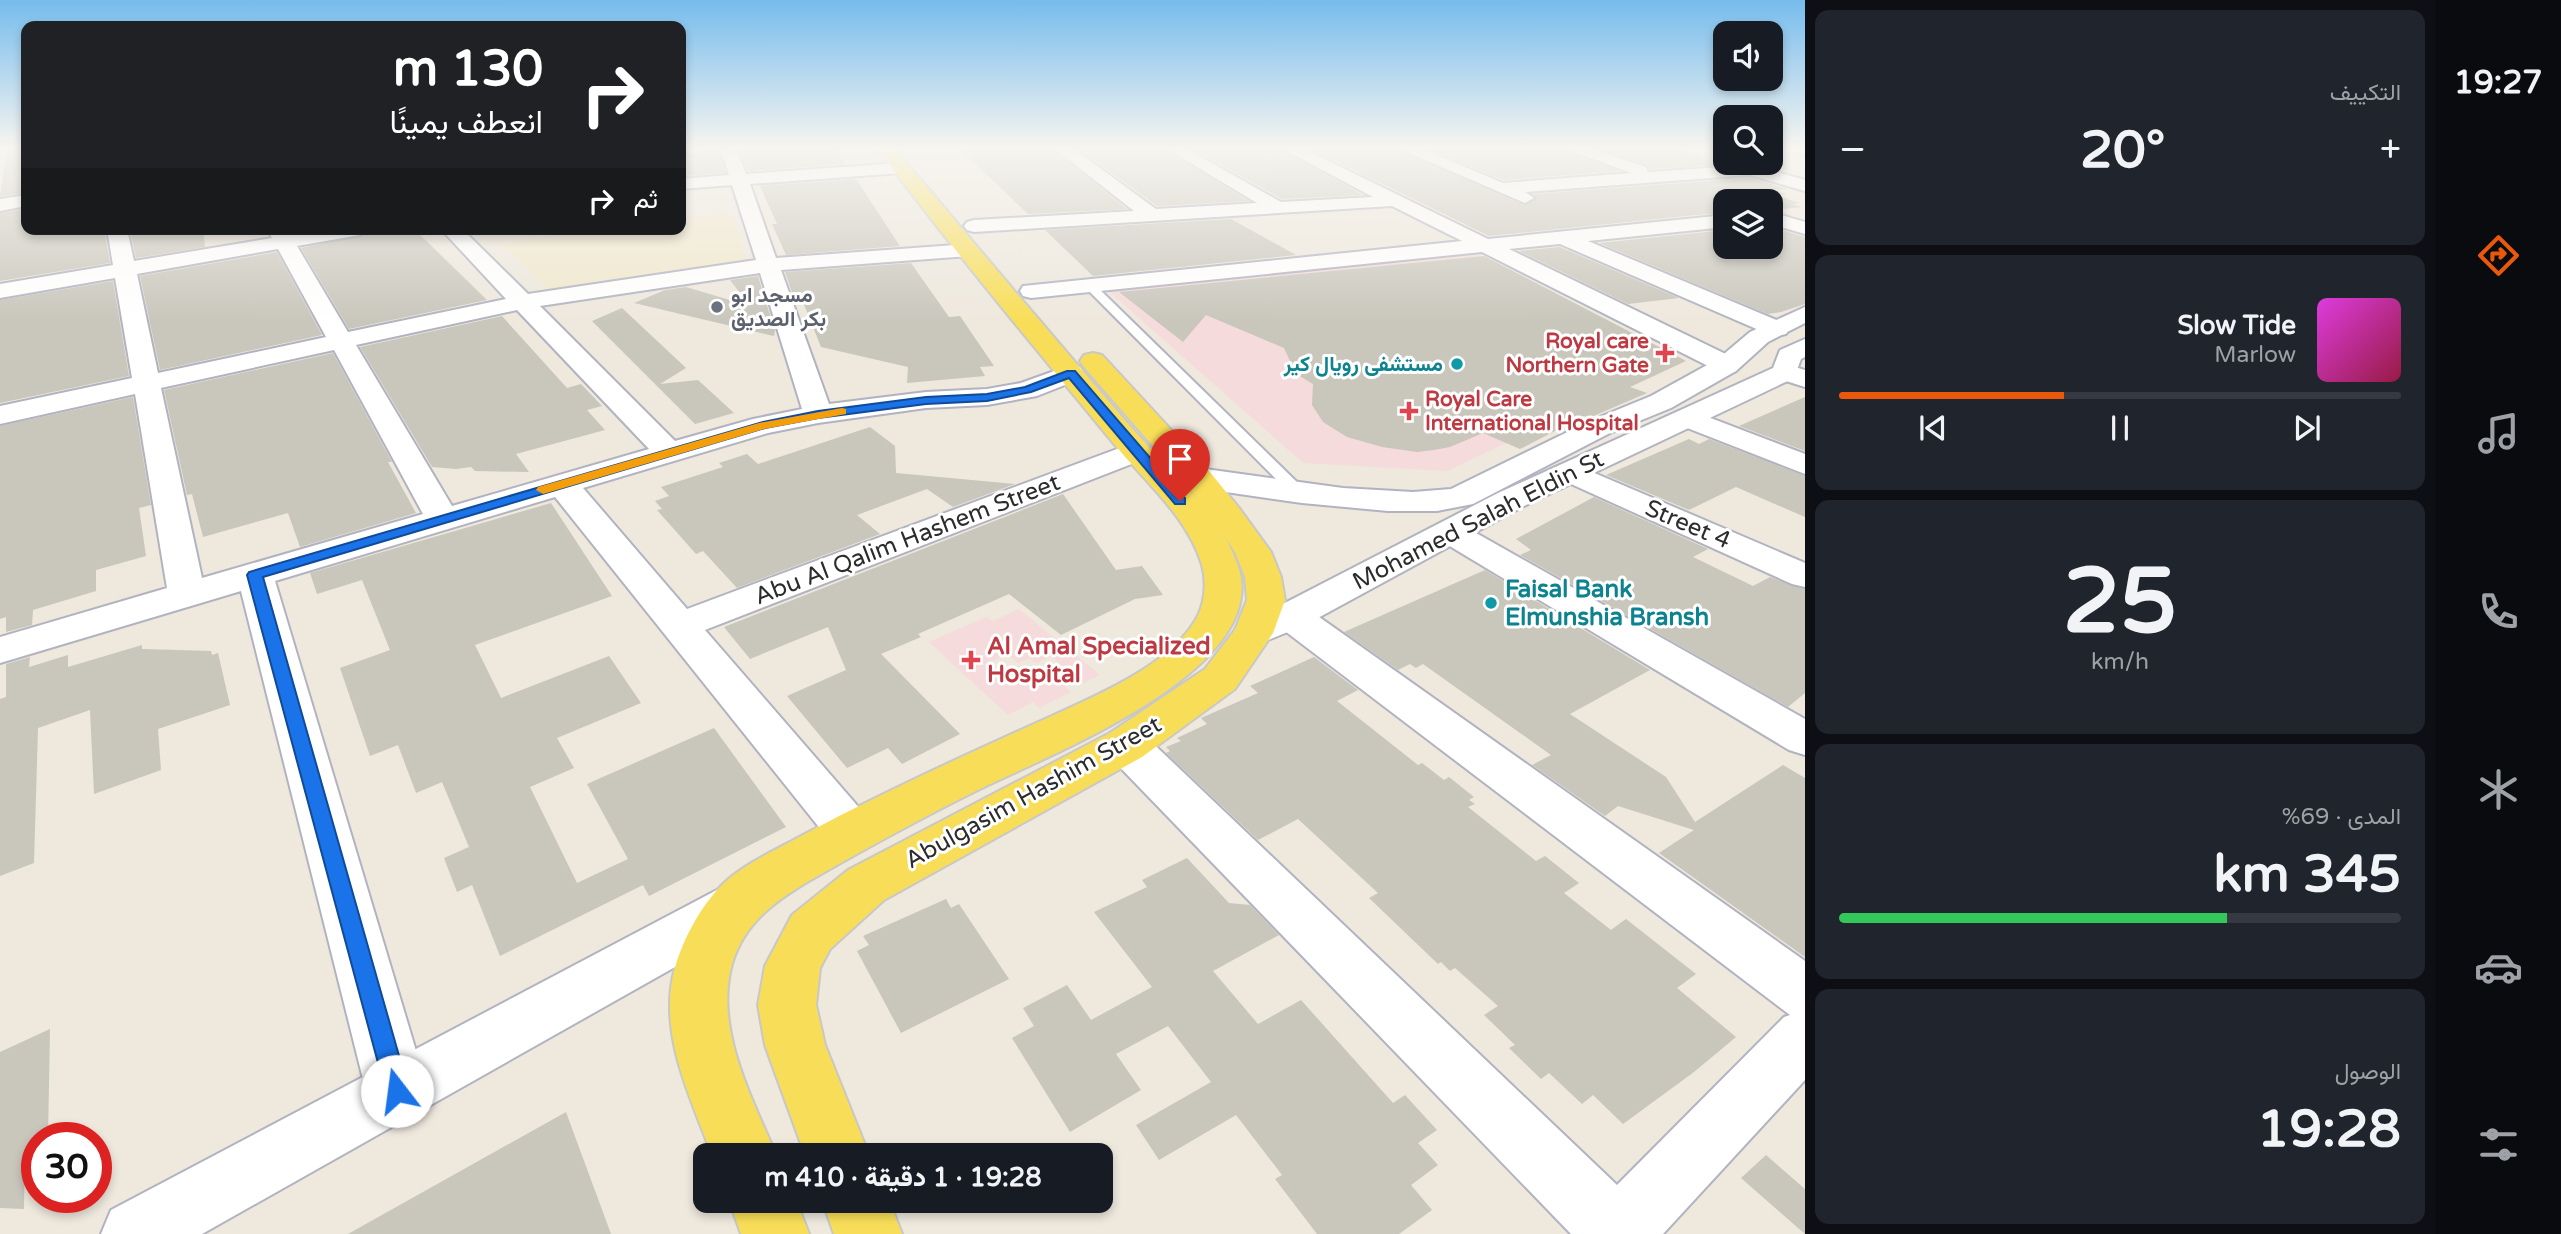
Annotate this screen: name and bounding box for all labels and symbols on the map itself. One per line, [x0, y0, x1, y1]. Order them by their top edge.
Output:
place label: مسجد ابو بكر الصديق [731, 283, 826, 332]
marker: مسجد ابو بكر الصديق [709, 299, 725, 315]
place label: Royal care Northern Gate [1505, 329, 1649, 378]
marker: Royal care Northern Gate [1655, 343, 1675, 363]
place label: مستشفى رويال كير [1283, 352, 1443, 377]
marker: مستشفى رويال كير [1449, 356, 1465, 372]
place label: Royal Care International Hospital [1425, 387, 1639, 436]
marker: Royal Care International Hospital [1399, 401, 1419, 421]
pin [1150, 429, 1210, 501]
street label: Mohamed Salah Eldin St [1348, 444, 1609, 596]
street label: Abu Al Qalim Hashem Street [750, 468, 1064, 611]
street label: Street 4 [1641, 494, 1735, 555]
place label: Faisal Bank Elmunshia Bransh [1505, 575, 1709, 632]
marker: Faisal Bank Elmunshia Bransh [1483, 595, 1499, 611]
place label: Al Amal Specialized Hospital [987, 632, 1211, 689]
marker: Al Amal Specialized Hospital [961, 650, 981, 670]
street label: Abulgasim Hashim Street [900, 710, 1166, 875]
position arrow [360, 1054, 434, 1128]
speed limit sign: 30 [21, 1122, 112, 1213]

